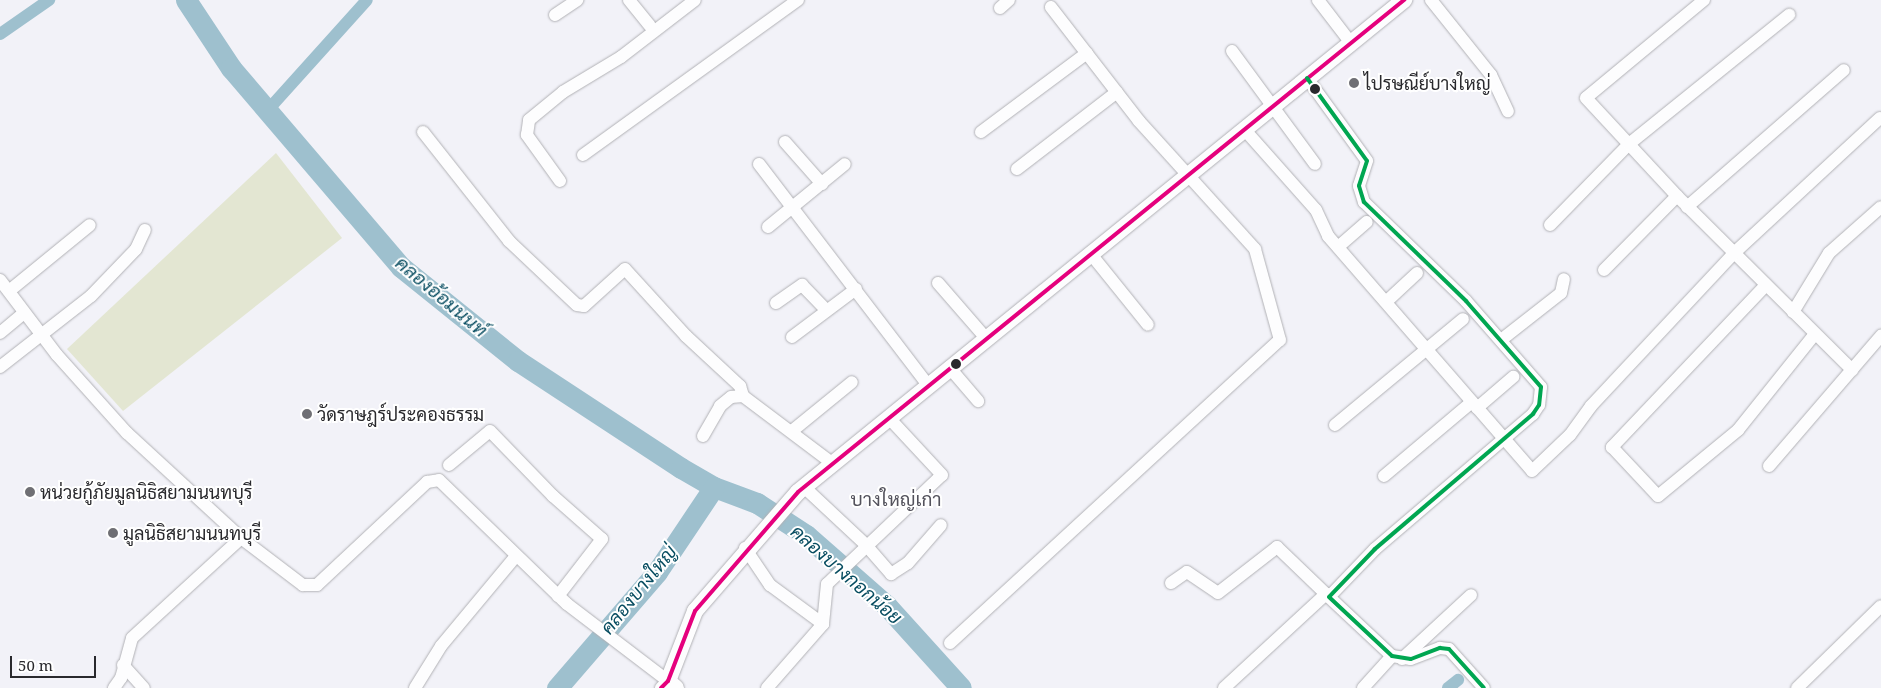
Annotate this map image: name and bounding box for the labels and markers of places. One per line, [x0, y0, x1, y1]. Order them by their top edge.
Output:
place label: ไปรษณีย์บางใหญ่ [1364, 72, 1491, 94]
marker: ไปรษณีย์บางใหญ่ [1348, 77, 1360, 89]
unlabelled marker [1310, 84, 1320, 94]
unlabelled marker [951, 359, 961, 369]
place label: วัดราษฎร์ประคองธรรม [317, 403, 484, 425]
marker: วัดราษฎร์ประคองธรรม [301, 408, 313, 420]
place label: หน่วยกู้ภัยมูลนิธิสยามนนทบุรี [40, 481, 252, 503]
marker: หน่วยกู้ภัยมูลนิธิสยามนนทบุรี [24, 486, 36, 498]
place label: มูลนิธิสยามนนทบุรี [123, 522, 261, 544]
marker: มูลนิธิสยามนนทบุรี [107, 527, 119, 539]

